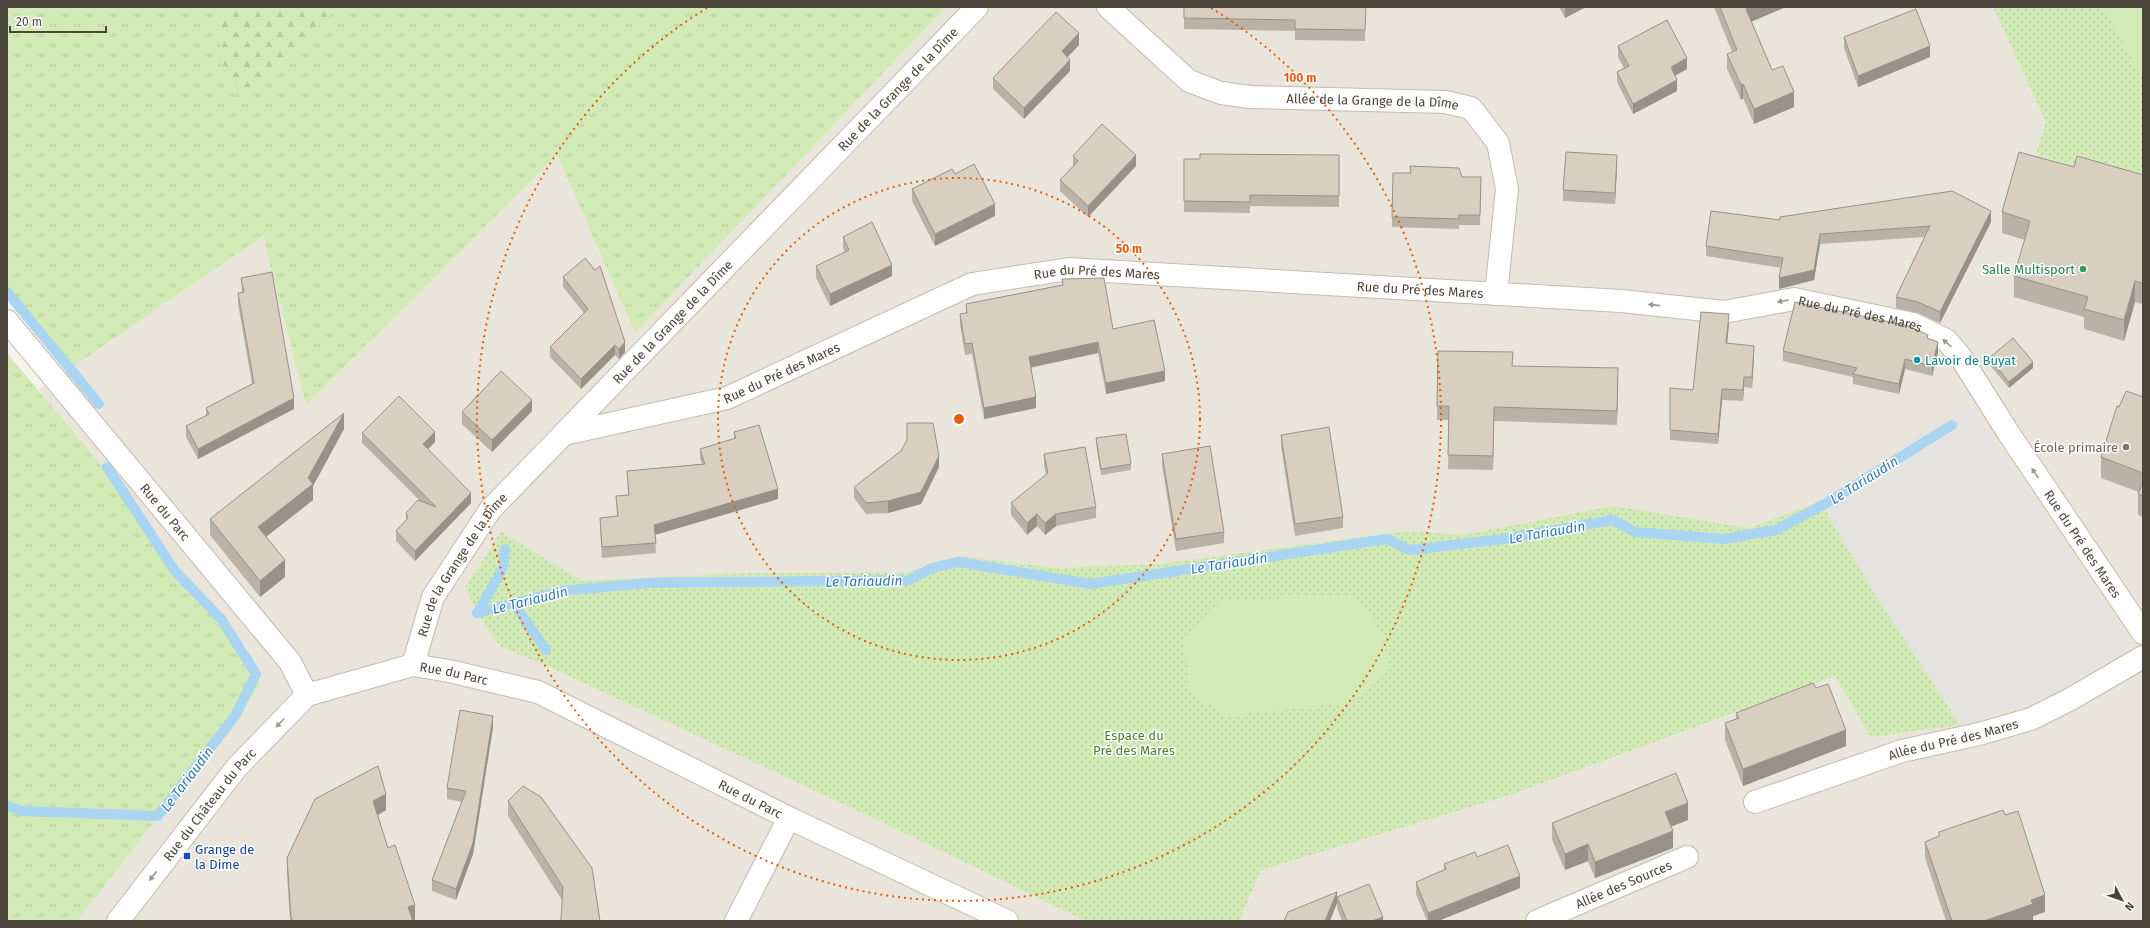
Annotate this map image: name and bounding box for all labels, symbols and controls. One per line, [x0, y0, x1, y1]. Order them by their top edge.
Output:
scale bar [10, 8, 106, 34]
text: 20 m [16, 15, 42, 29]
street label: Rue de la Grange de la Dîme [835, 24, 961, 154]
text: 100 m [1284, 71, 1316, 85]
street label: Allée de la Grange de la Dîme [1286, 91, 1460, 113]
text: 50 m [1116, 242, 1142, 256]
street label: Rue de la Grange de la Dîme [610, 257, 736, 387]
street label: Rue du Pré des Mares [1033, 262, 1160, 282]
place label: Salle Multisport [1982, 262, 2075, 277]
marker: Salle Multisport [2078, 264, 2088, 274]
street label: Rue du Pré des Mares [1356, 279, 1484, 301]
street label: Rue du Pré des Mares [1797, 293, 1925, 335]
one-way arrow [1777, 298, 1789, 304]
one-way arrow [1648, 301, 1660, 308]
one-way arrow [1942, 338, 1952, 347]
street label: Rue du Pré des Mares [721, 340, 842, 407]
place label: Lavoir de Buyat [1925, 353, 2016, 368]
marker: Lavoir de Buyat [1912, 355, 1922, 365]
centre of rings [952, 412, 966, 426]
place label: École primaire [2033, 440, 2118, 455]
marker: École primaire [2121, 442, 2131, 452]
water label: Le Tariaudin [1827, 453, 1902, 508]
one-way arrow [2031, 468, 2039, 478]
street label: Rue du Parc [137, 481, 193, 544]
street label: Rue du Pré des Mares [2041, 487, 2124, 601]
street label: Rue de la Grange de la Dîme [415, 490, 510, 639]
water label: Le Tariaudin [1508, 517, 1587, 548]
water label: Le Tariaudin [1190, 549, 1269, 578]
water label: Le Tariaudin [825, 572, 903, 591]
water label: Le Tariaudin [491, 583, 570, 618]
street label: Rue du Parc [419, 659, 490, 688]
street label: Allée du Pré des Mares [1886, 716, 2020, 763]
one-way arrow [275, 718, 285, 728]
park label: Espace du Pré des Mares [1093, 728, 1175, 758]
water label: Le Tariaudin [157, 743, 217, 815]
street label: Rue du Château du Parc [160, 745, 259, 864]
street label: Rue du Parc [716, 777, 785, 821]
place label: Grange de la Dime [195, 842, 254, 872]
marker: Grange de la Dime [182, 851, 192, 861]
street label: Allée des Sources [1573, 857, 1674, 912]
one-way arrow [148, 871, 157, 882]
north arrow [2102, 880, 2142, 920]
text: N [2122, 899, 2136, 913]

